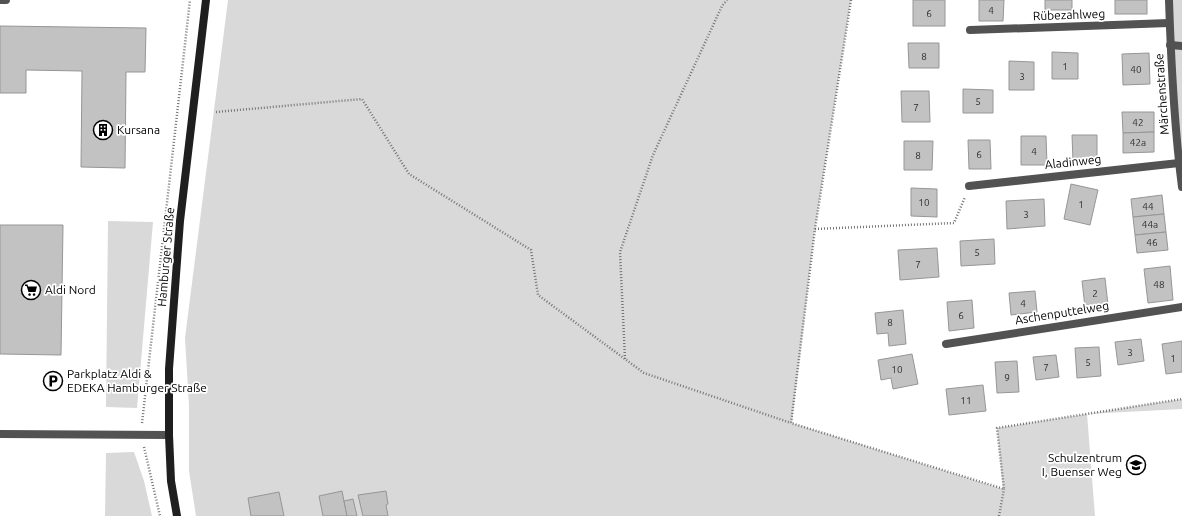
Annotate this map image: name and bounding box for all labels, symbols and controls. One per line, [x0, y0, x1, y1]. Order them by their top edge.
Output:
house number: 4 [988, 5, 994, 16]
street label: Rübezahlweg [1033, 7, 1105, 22]
house number: 6 [926, 8, 932, 19]
house number: 8 [921, 51, 927, 62]
street label: Märchenstraße [1152, 53, 1171, 135]
house number: 1 [1062, 61, 1068, 72]
house number: 40 [1130, 64, 1142, 75]
house number: 3 [1019, 71, 1025, 82]
house number: 5 [975, 96, 981, 107]
house number: 7 [913, 102, 919, 113]
house number: 42 [1132, 117, 1144, 128]
building icon: Kursana [92, 119, 114, 141]
place label: Kursana [117, 123, 160, 136]
house number: 42a [1130, 137, 1146, 148]
house number: 4 [1031, 146, 1037, 157]
house number: 6 [976, 149, 982, 160]
house number: 8 [915, 150, 921, 161]
street label: Aladinweg [1044, 152, 1102, 171]
house number: 10 [918, 197, 930, 208]
house number: 1 [1078, 199, 1084, 210]
house number: 44 [1142, 201, 1154, 212]
street label: Hamburger Straße [155, 207, 176, 307]
house number: 3 [1023, 209, 1029, 220]
house number: 44a [1142, 219, 1158, 230]
house number: 46 [1146, 237, 1158, 248]
house number: 5 [974, 247, 980, 258]
house number: 7 [915, 259, 921, 270]
supermarket icon: Aldi Nord [20, 279, 42, 301]
house number: 48 [1153, 279, 1165, 290]
place label: Aldi Nord [45, 283, 96, 296]
house number: 2 [1092, 288, 1098, 299]
house number: 4 [1020, 298, 1026, 309]
street label: Aschenputtelweg [1014, 299, 1110, 326]
house number: 6 [958, 310, 964, 321]
house number: 8 [887, 317, 893, 328]
house number: 3 [1127, 347, 1133, 358]
house number: 1 [1170, 353, 1176, 364]
house number: 5 [1085, 357, 1091, 368]
house number: 7 [1043, 362, 1049, 373]
house number: 10 [891, 364, 903, 375]
place label: Parkplatz Aldi & EDEKA Hamburger Straße [67, 367, 207, 394]
parking icon: Parkplatz Aldi & EDEKA Hamburger Straße [42, 370, 64, 392]
house number: 9 [1004, 372, 1010, 383]
house number: 11 [960, 395, 972, 406]
place label: Schulzentrum I, Buenser Weg [1042, 451, 1122, 478]
school or university icon: Schulzentrum I, Buenser Weg [1125, 454, 1147, 476]

